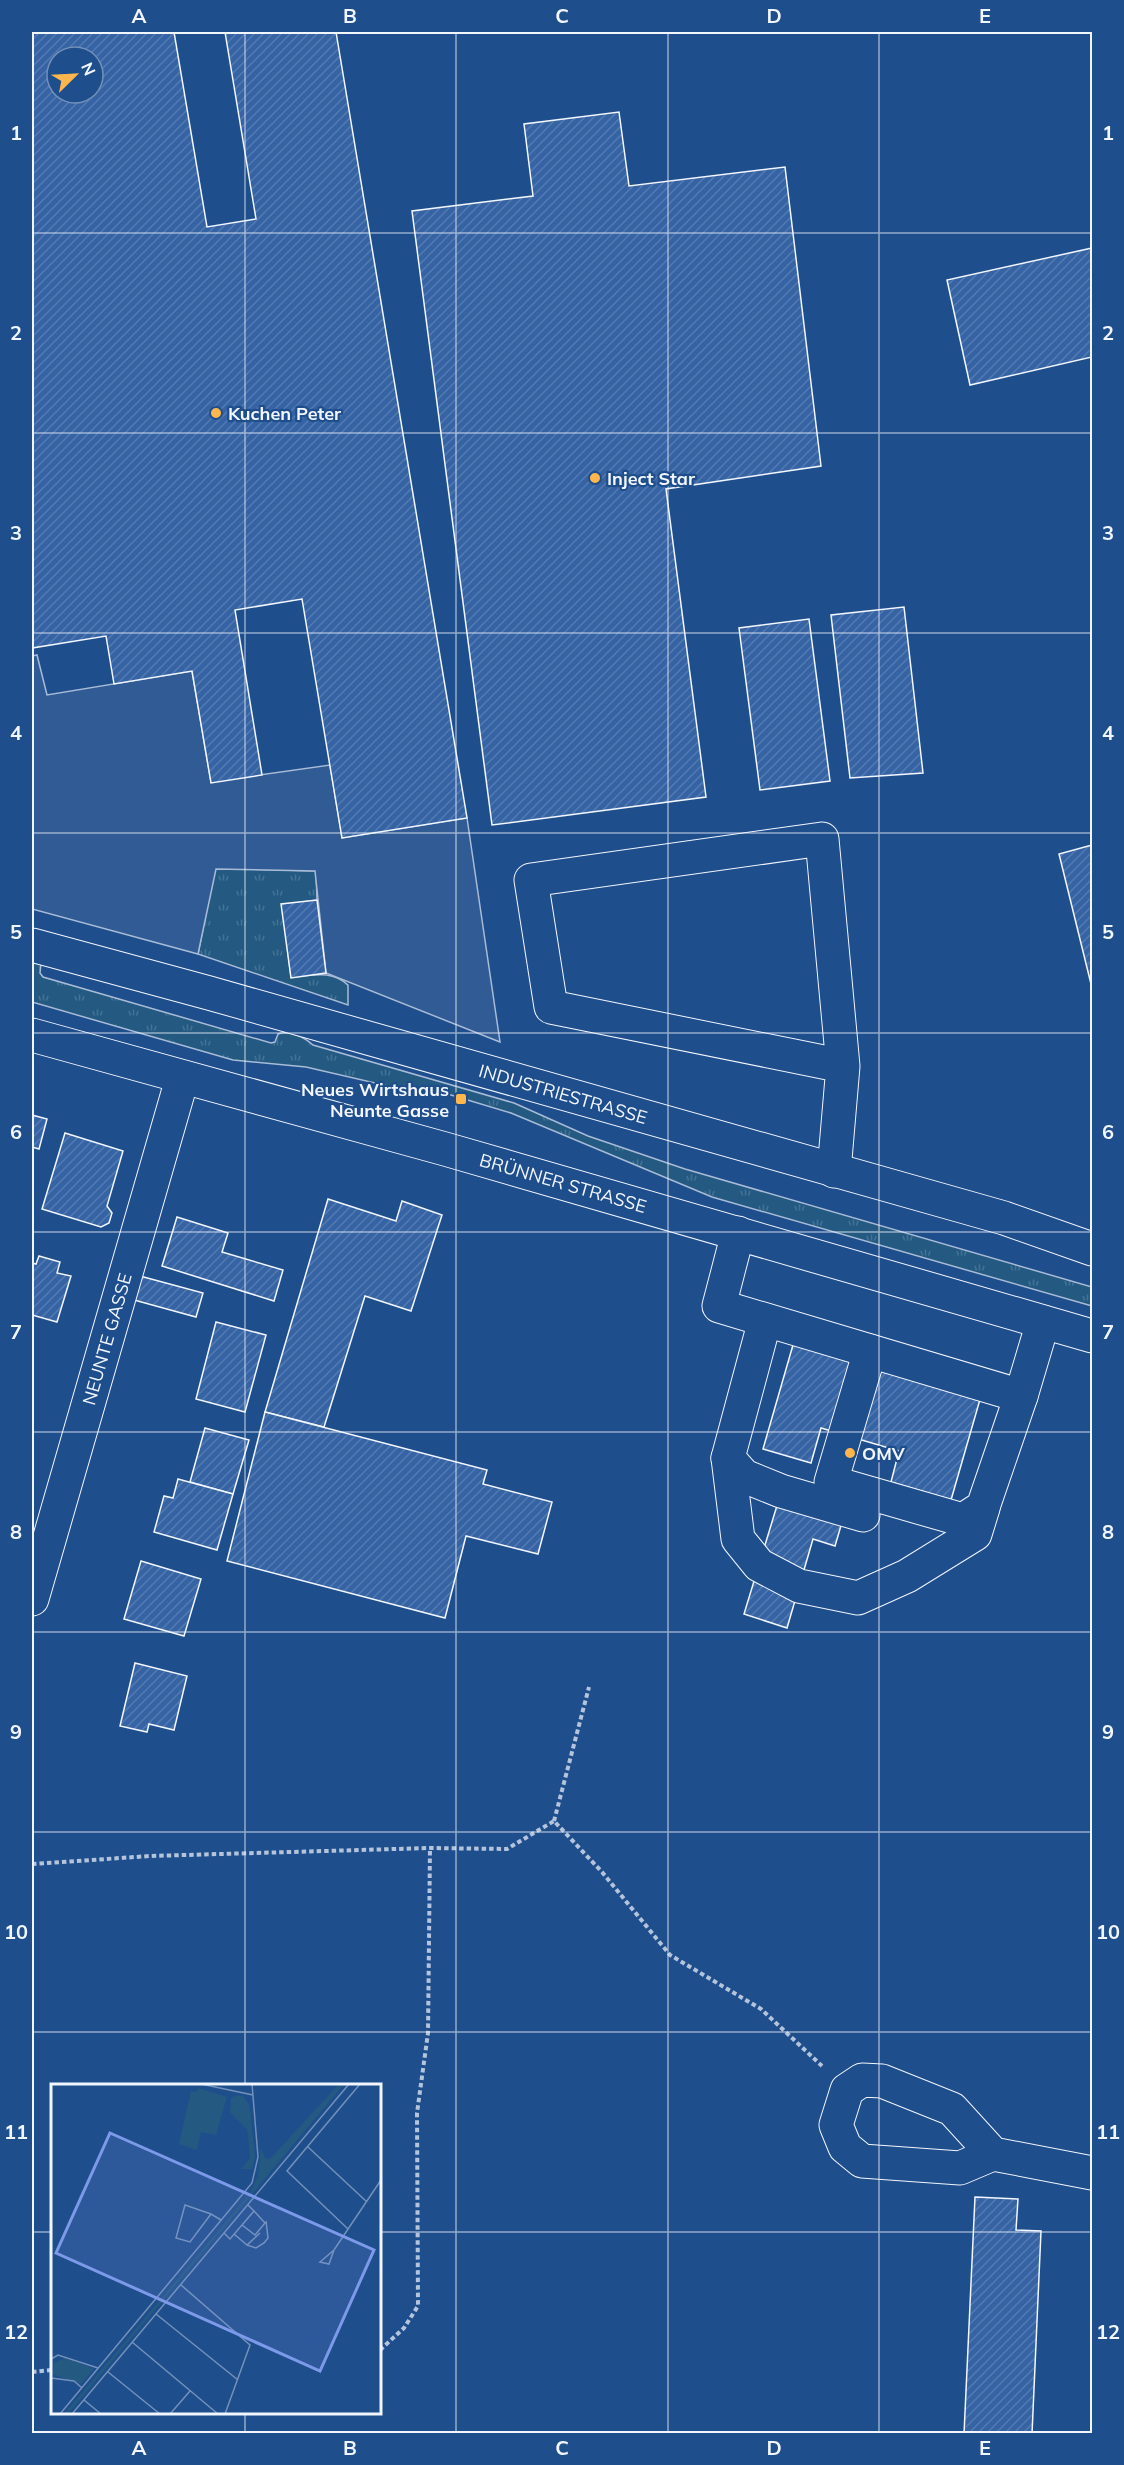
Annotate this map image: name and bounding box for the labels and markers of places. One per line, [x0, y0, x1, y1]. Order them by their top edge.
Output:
place label: Kuchen Peter [228, 402, 342, 425]
marker: Kuchen Peter [209, 406, 223, 420]
place label: Inject Star [607, 467, 696, 490]
marker: Inject Star [588, 471, 602, 485]
place label: Neues Wirtshaus Neunte Gasse [301, 1078, 449, 1122]
marker: Neues Wirtshaus Neunte Gasse [454, 1092, 468, 1106]
place label: OMV [862, 1442, 906, 1465]
marker: OMV [843, 1446, 857, 1460]

